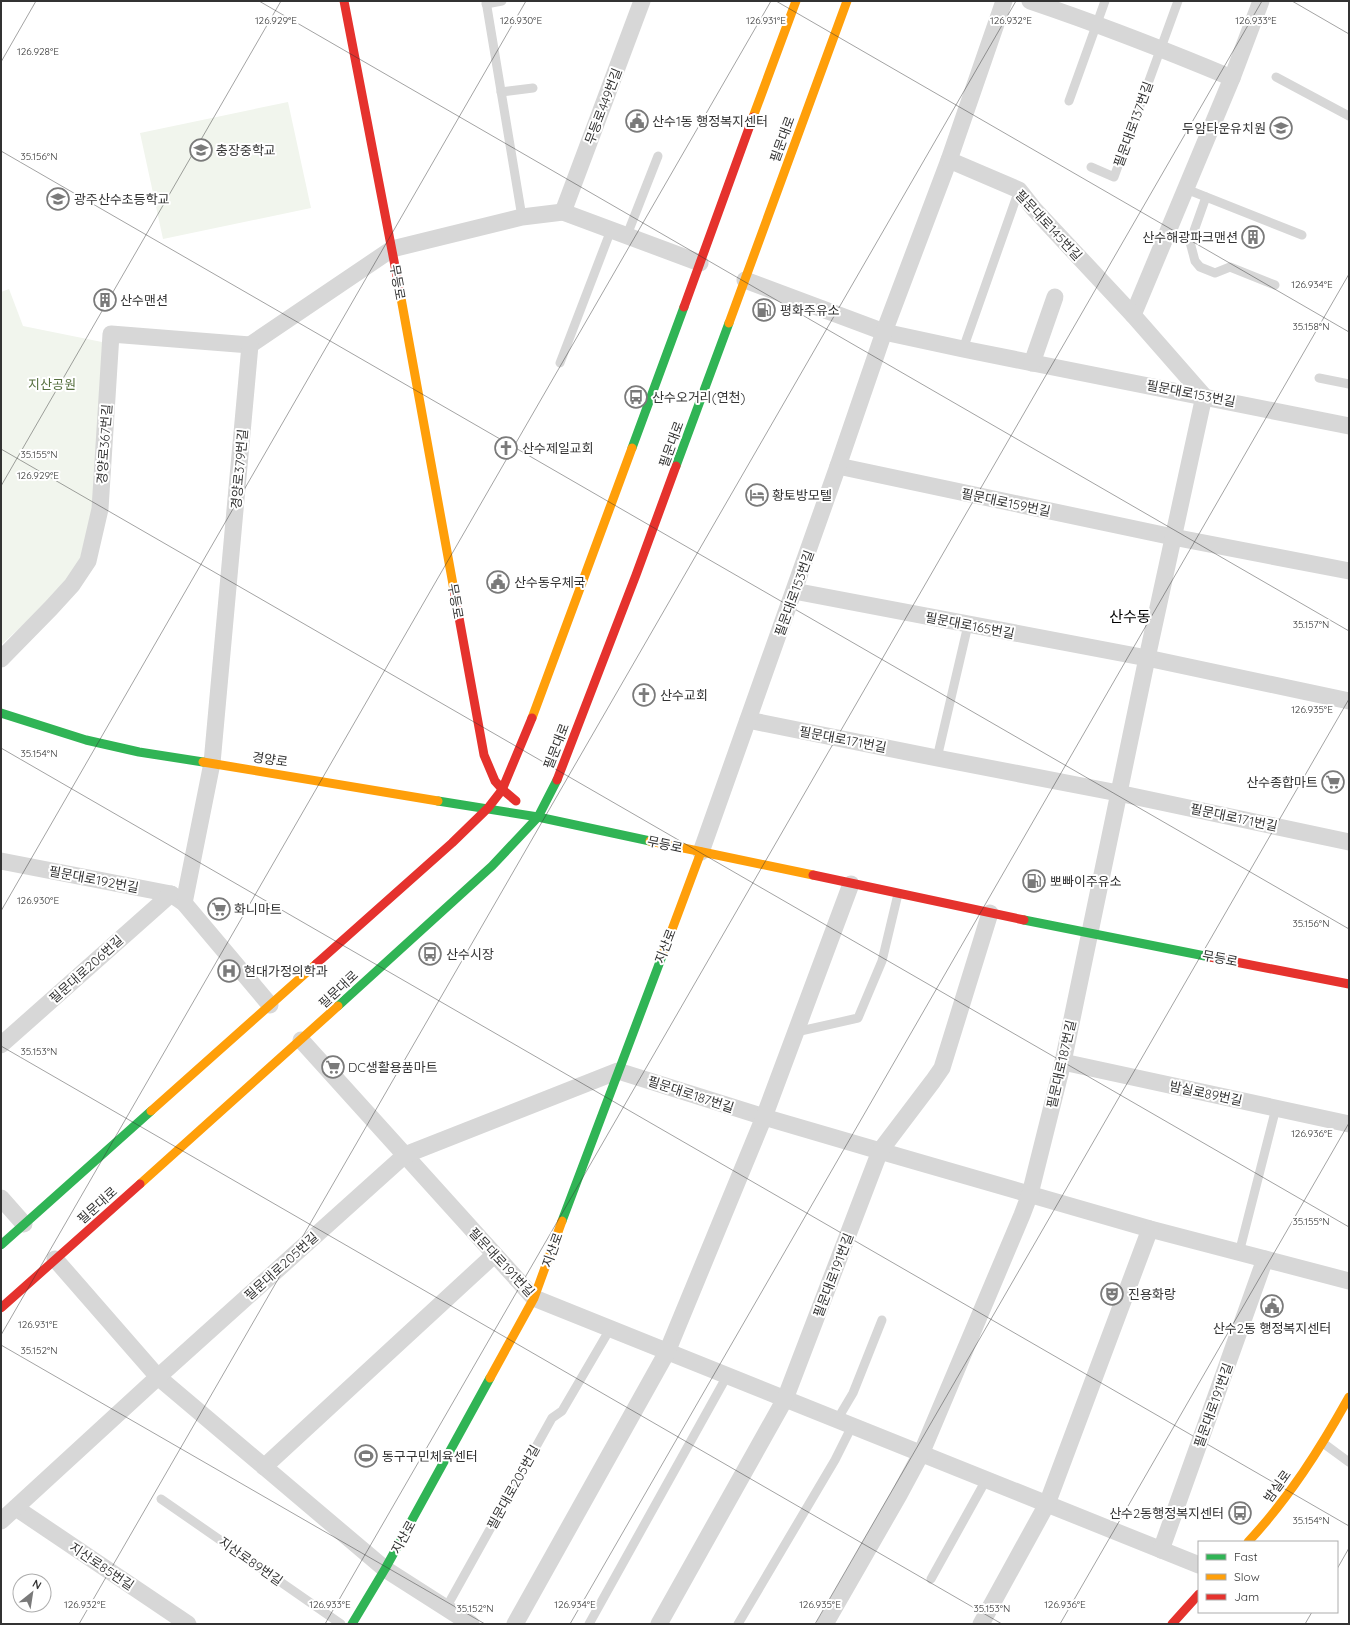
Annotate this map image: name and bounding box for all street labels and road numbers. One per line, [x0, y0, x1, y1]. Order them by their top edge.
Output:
street label: 무등로449번길 [581, 66, 625, 146]
street label: 필문대로137번길 [1110, 79, 1156, 169]
street label: 필문대로 [766, 114, 798, 164]
street label: 필문대로145번길 [1012, 186, 1086, 264]
street label: 무등로 [387, 263, 409, 301]
street label: 필문대로153번길 [1145, 377, 1237, 409]
street label: 경양로367번길 [93, 403, 115, 485]
street label: 필문대로 [655, 419, 687, 469]
street label: 경양로379번길 [228, 428, 250, 510]
street label: 필문대로159번길 [960, 485, 1052, 519]
street label: 필문대로153번길 [771, 548, 817, 638]
street label: 무등로 [445, 582, 467, 620]
street label: 필문대로165번길 [924, 608, 1016, 642]
street label: 필문대로 [540, 721, 572, 771]
street label: 필문대로171번길 [798, 723, 888, 755]
street label: 경양로 [251, 748, 289, 770]
street label: 필문대로171번길 [1189, 800, 1279, 834]
street label: 무등로 [646, 832, 684, 856]
street label: 필문대로192번길 [48, 862, 140, 896]
street label: 지산로 [651, 926, 679, 966]
street label: 필문대로206번길 [46, 932, 126, 1006]
street label: 무등로 [1201, 947, 1239, 969]
street label: 필문대로 [315, 967, 361, 1011]
street label: 필문대로187번길 [1043, 1018, 1079, 1110]
street label: 필문대로187번길 [646, 1073, 736, 1115]
street label: 밤실로89번길 [1168, 1077, 1244, 1109]
street label: 필문대로 [74, 1183, 120, 1227]
street label: 필문대로191번길 [466, 1224, 538, 1300]
street label: 필문대로205번길 [241, 1229, 321, 1303]
street label: 지산로 [538, 1230, 566, 1270]
street label: 필문대로191번길 [810, 1231, 856, 1319]
street label: 필문대로191번길 [1190, 1361, 1236, 1449]
street label: 필문대로205번길 [483, 1442, 543, 1532]
street label: 밤실로 [1260, 1467, 1294, 1505]
street label: 지산로 [387, 1517, 419, 1557]
street label: 지산로89번길 [216, 1533, 286, 1589]
street label: 지산로85번길 [67, 1539, 137, 1593]

